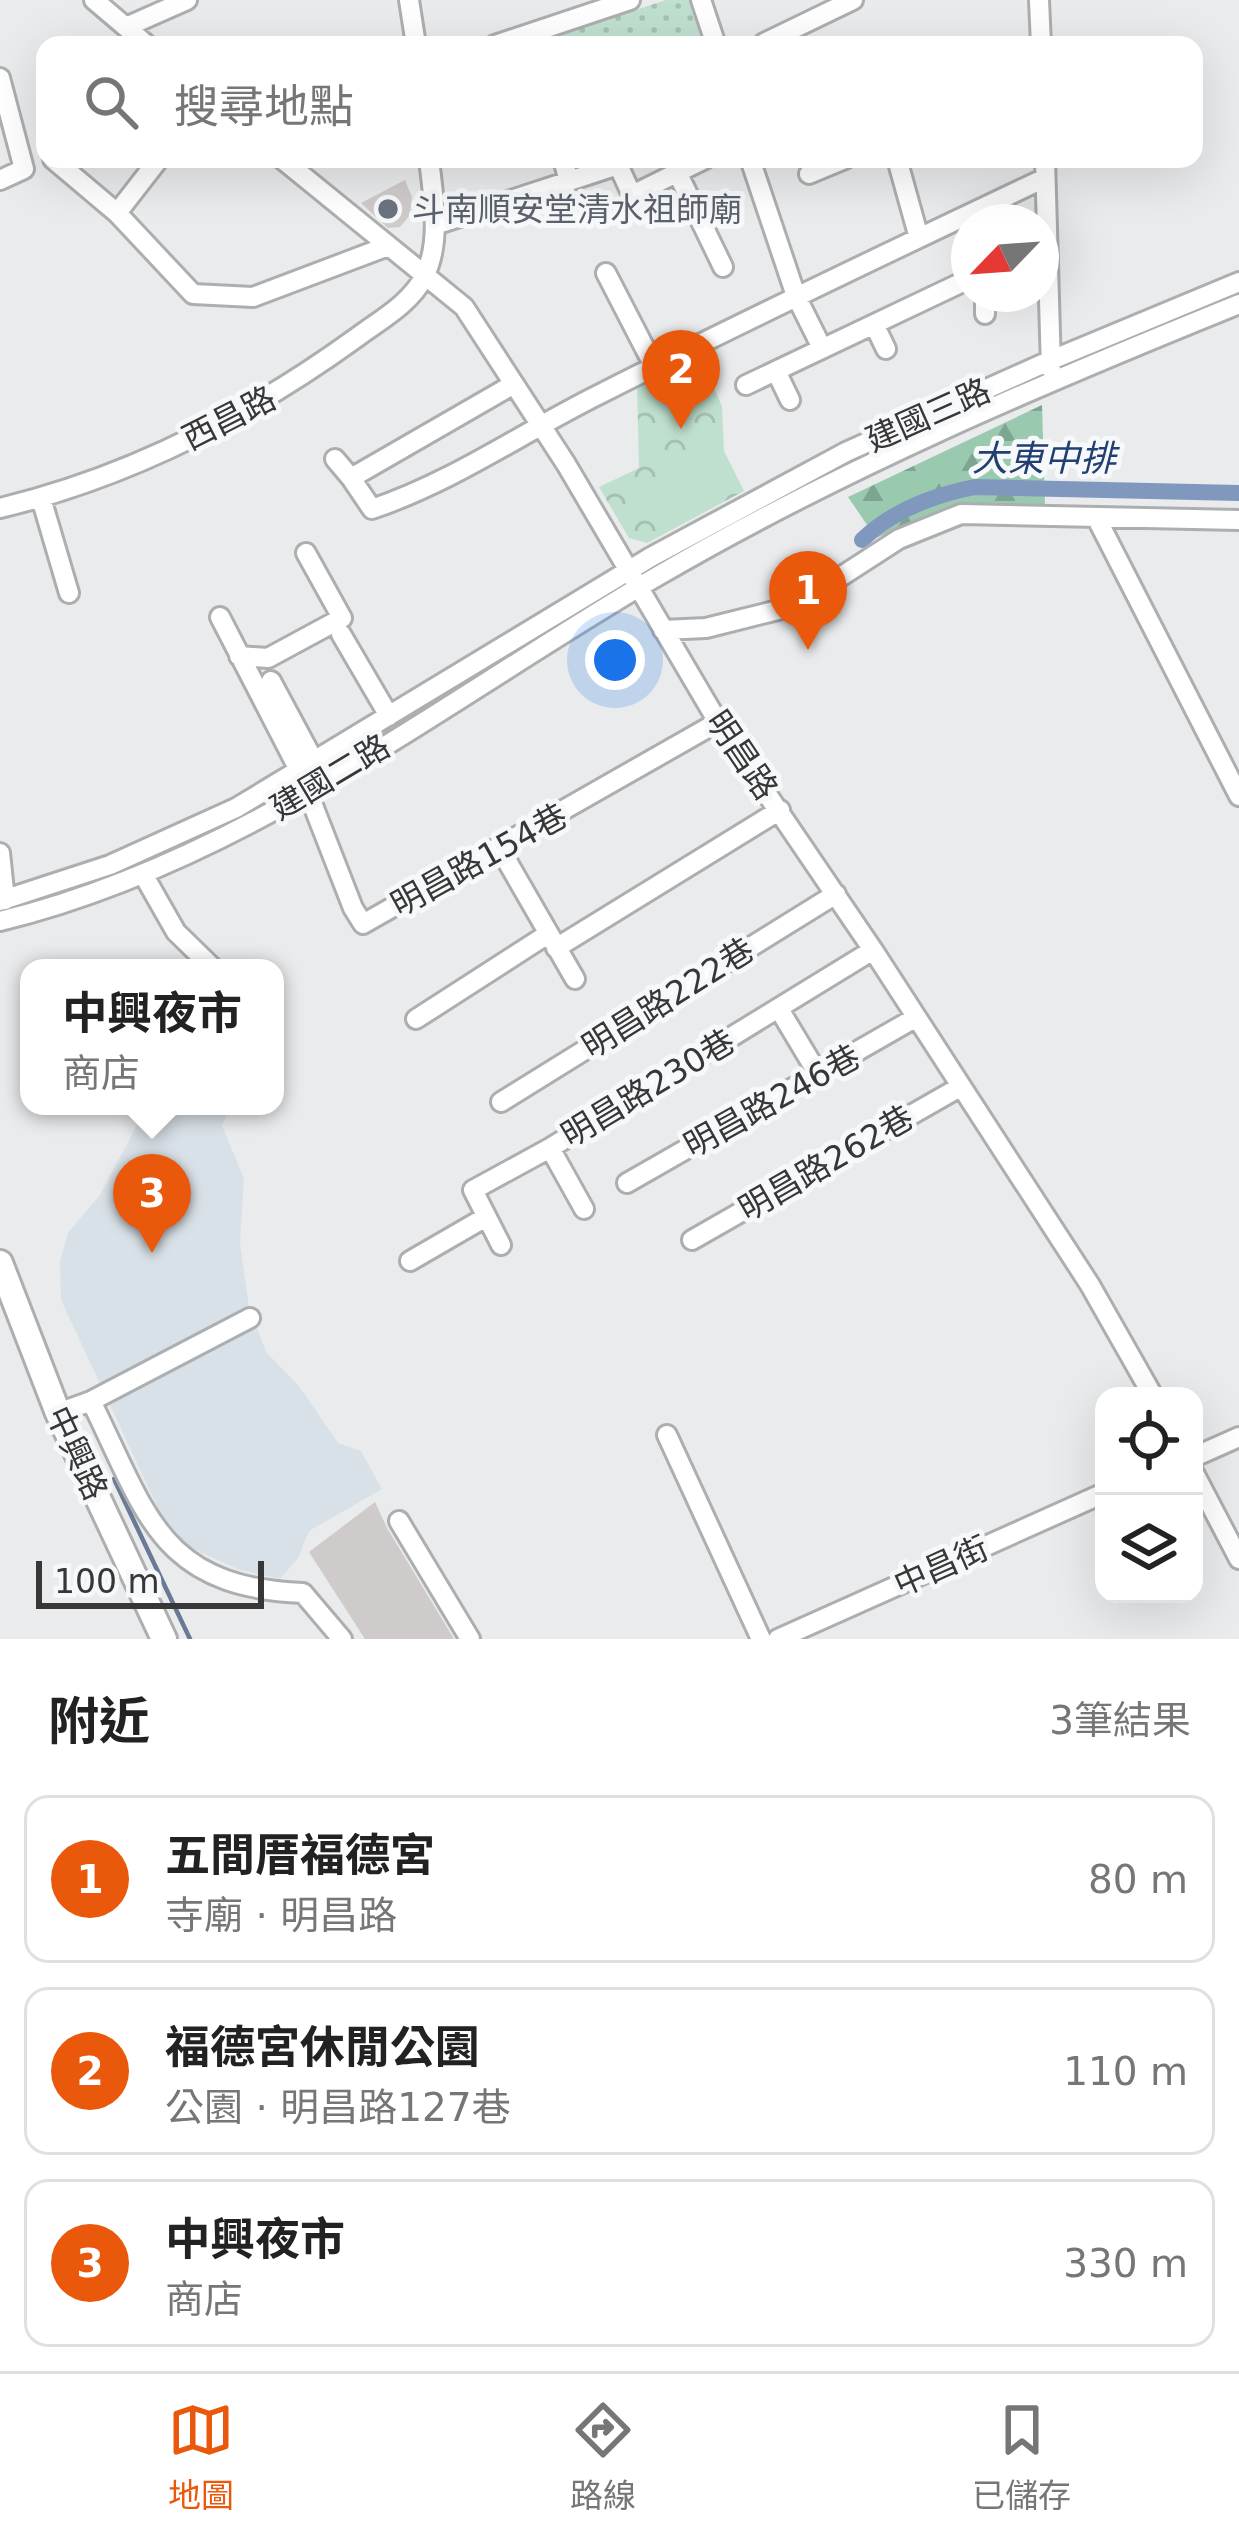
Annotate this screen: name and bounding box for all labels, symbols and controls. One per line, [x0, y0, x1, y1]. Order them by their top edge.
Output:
search box [36, 36, 1203, 168]
icon: search [78, 69, 144, 135]
text: 搜尋地點 [174, 80, 354, 133]
place label: 斗南順安堂清水祖師廟 [412, 190, 742, 229]
marker: 斗南順安堂清水祖師廟 [375, 196, 401, 222]
north arrow [951, 204, 1059, 312]
pin: 2 [642, 330, 720, 429]
street label: 建國三路 [860, 370, 996, 460]
street label: 西昌路 [176, 378, 282, 458]
water label: 大東中排 [972, 438, 1120, 479]
pin: 1 [769, 551, 847, 650]
your location [585, 630, 645, 690]
street label: 明昌路 [698, 703, 786, 807]
street label: 建國二路 [263, 726, 397, 828]
street label: 明昌路154巷 [384, 796, 574, 924]
street label: 明昌路222巷 [575, 930, 761, 1066]
popup [20, 959, 284, 1115]
text: 中興夜市 [62, 987, 242, 1040]
street label: 明昌路230巷 [554, 1021, 742, 1155]
street label: 明昌路246巷 [677, 1037, 867, 1165]
text: 商店 [62, 1051, 140, 1096]
street label: 明昌路262巷 [732, 1097, 920, 1229]
pin: 3 [113, 1154, 191, 1253]
map controls [1095, 1387, 1203, 1603]
button: locate [1095, 1387, 1203, 1495]
street label: 中興路 [38, 1400, 116, 1506]
button: layers [1095, 1495, 1203, 1603]
street label: 中昌街 [888, 1528, 994, 1604]
scale bar [36, 1555, 264, 1608]
text: 100 m [54, 1562, 160, 1601]
text: 附近 [48, 1692, 150, 1751]
text: 3筆結果 [1049, 1698, 1191, 1743]
text: 五間厝福德宮 [165, 1829, 435, 1882]
text: 1 [76, 1857, 104, 1902]
text: 80 m [1088, 1857, 1188, 1902]
text: 寺廟 · 明昌路 [165, 1893, 397, 1938]
text: 福德宮休閒公園 [165, 2021, 480, 2074]
text: 2 [76, 2049, 104, 2094]
text: 110 m [1063, 2049, 1188, 2094]
text: 公園 · 明昌路127巷 [165, 2085, 511, 2130]
text: 中興夜市 [165, 2213, 345, 2266]
text: 3 [76, 2241, 104, 2286]
text: 330 m [1063, 2241, 1188, 2286]
text: 商店 [165, 2277, 243, 2322]
tab: 地圖 [168, 2397, 234, 2517]
tab: 路線 [570, 2397, 636, 2517]
tab: 已儲存 [972, 2397, 1071, 2517]

